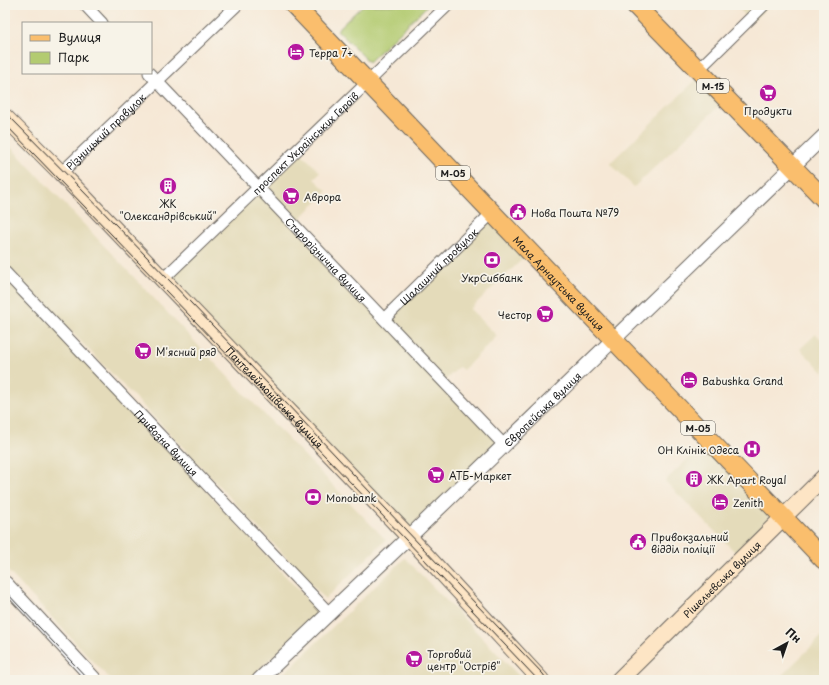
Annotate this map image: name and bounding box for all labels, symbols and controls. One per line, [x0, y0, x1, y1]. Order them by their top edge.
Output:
legend [22, 22, 152, 74]
text: Вулиця [58, 28, 101, 46]
hotel icon: Терра 7+ [286, 42, 306, 62]
place label: Терра 7+ [309, 45, 353, 60]
text: Парк [58, 48, 90, 66]
road number: М-15 [697, 79, 729, 93]
supermarket icon: Продукти [758, 83, 778, 103]
street label: проспект Українських Героїв [248, 88, 361, 197]
street label: Різницький провулок [62, 89, 148, 173]
place label: Продукти [744, 103, 792, 119]
road number: М-05 [436, 166, 470, 180]
building icon: ЖК "Олександрівський" [158, 176, 178, 196]
supermarket icon: Аврора [281, 186, 301, 206]
place label: Аврора [304, 189, 342, 204]
place label: ЖК "Олександрівський" [119, 196, 217, 223]
public building icon: Нова Пошта №79 [508, 202, 528, 222]
place label: Нова Пошта №79 [531, 205, 619, 220]
street label: Старорізнична вулиця [282, 213, 370, 305]
street label: Шалашний провулок [396, 224, 481, 308]
street label: Мала Арнаутська вулиця [510, 232, 608, 333]
bank icon: УкрСиббанк [482, 250, 502, 270]
place label: УкрСиббанк [461, 270, 523, 285]
supermarket icon: Честор [535, 304, 555, 324]
place label: Честор [498, 307, 532, 322]
supermarket icon: М'ясний ряд [133, 341, 153, 361]
street label: Пантелеймонівська вулиця [223, 343, 327, 451]
place label: М'ясний ряд [156, 344, 217, 359]
street label: Європейська вулиця [500, 368, 584, 450]
hotel icon: Babushka Grand [679, 370, 699, 390]
place label: Babushka Grand [702, 373, 783, 388]
street label: Привозна вулиця [132, 406, 202, 479]
road number: М-05 [681, 421, 715, 435]
hospital icon: ОН Клінік Одеса [742, 439, 762, 459]
place label: ОН Клінік Одеса [658, 442, 740, 457]
supermarket icon: АТБ-Маркет [426, 465, 446, 485]
place label: АТБ-Маркет [449, 468, 512, 483]
building icon: ЖК Apart Royal [684, 469, 704, 489]
place label: ЖК Apart Royal [706, 472, 786, 487]
bank icon: Monobank [303, 487, 323, 507]
place label: Monobank [326, 490, 377, 505]
hotel icon: Zenith [710, 492, 730, 512]
place label: Zenith [733, 495, 763, 510]
place label: Привокзальний відділ поліції [651, 529, 729, 556]
public building icon: Привокзальний відділ поліції [628, 532, 648, 552]
street label: Рішельєвська вулиця [679, 537, 764, 621]
north arrow [767, 623, 807, 663]
text: Пн [782, 623, 805, 647]
place label: Торговий центр "Острів" [427, 646, 500, 673]
supermarket icon: Торговий центр "Острів" [404, 649, 424, 669]

